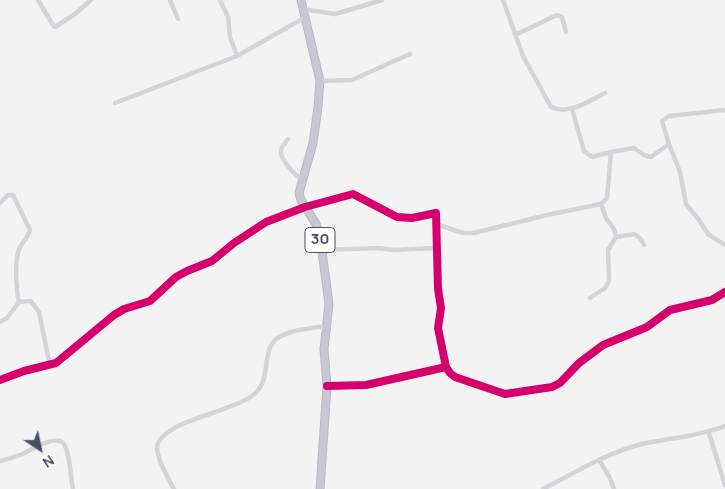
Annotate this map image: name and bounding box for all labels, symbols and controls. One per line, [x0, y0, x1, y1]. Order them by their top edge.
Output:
road number: 30 [305, 228, 335, 252]
north arrow [15, 424, 65, 474]
text: N [39, 451, 58, 473]

